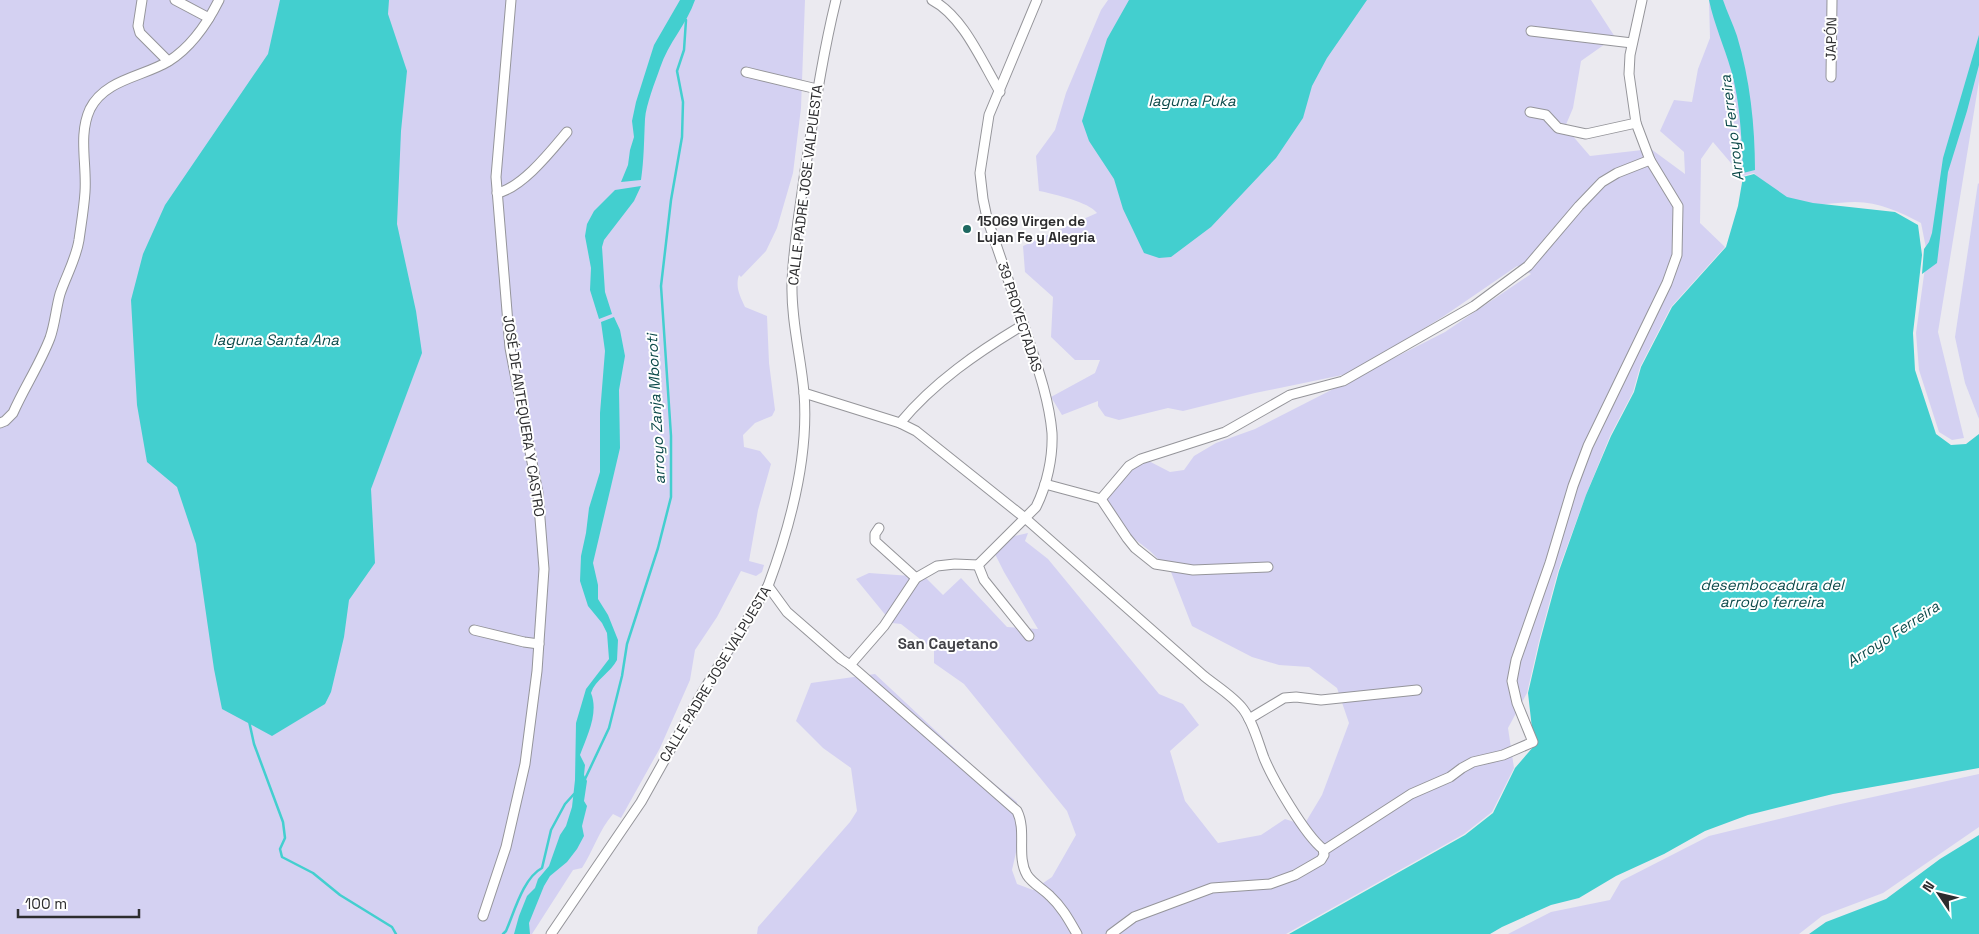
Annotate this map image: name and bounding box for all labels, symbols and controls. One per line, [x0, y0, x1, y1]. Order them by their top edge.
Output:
street label: JAPÓN [1822, 17, 1840, 61]
water label: Arroyo Ferreira [1716, 74, 1747, 182]
street label: CALLE PADRE JOSE VALPUESTA [784, 83, 826, 286]
water label: laguna Puka [1148, 91, 1236, 110]
place label: 15069 Virgen de Lujan Fe y Alegria [977, 212, 1095, 246]
marker: 15069 Virgen de Lujan Fe y Alegria [961, 223, 973, 235]
street label: 39 PROYECTADAS [994, 260, 1046, 374]
street label: JOSÉ DE ANTEQUERA Y CASTRO [499, 314, 549, 518]
water label: laguna Santa Ana [213, 330, 339, 349]
water label: arroyo Zanja Mboroti [642, 331, 669, 485]
water label: desembocadura del arroyo ferreira [1700, 575, 1846, 611]
street label: CALLE PADRE JOSE VALPUESTA [655, 583, 775, 765]
water label: Arroyo Ferreira [1843, 596, 1943, 671]
district label: San Cayetano [898, 634, 998, 653]
north arrow [1914, 869, 1964, 919]
text: N [1918, 878, 1938, 896]
scale bar [18, 886, 139, 918]
text: 100 m [25, 894, 67, 913]

